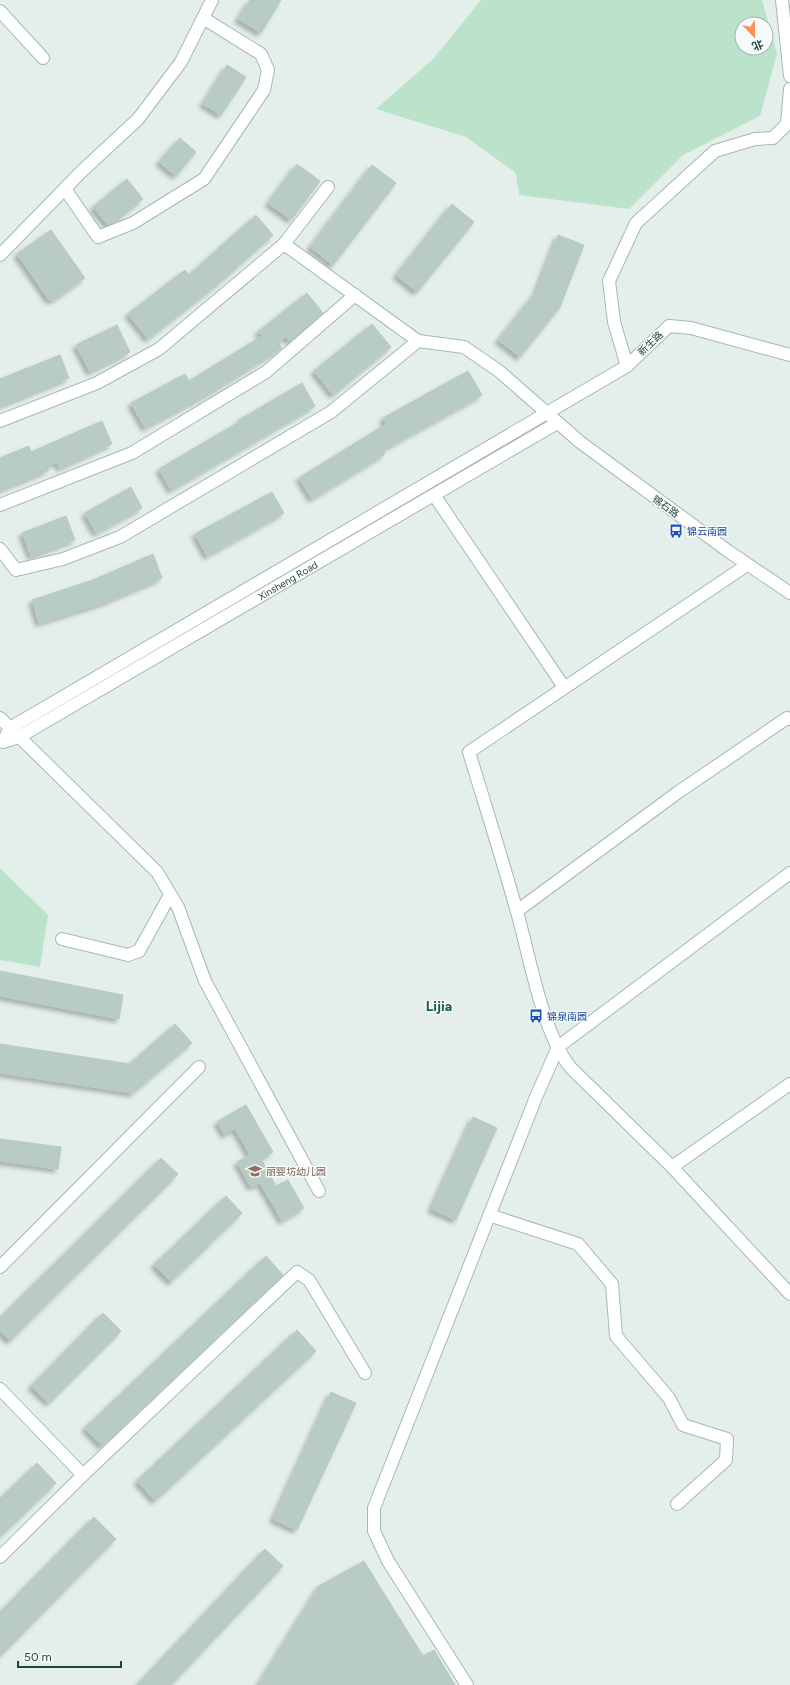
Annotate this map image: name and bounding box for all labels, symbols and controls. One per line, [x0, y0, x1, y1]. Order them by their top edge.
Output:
north arrow [734, 16, 774, 56]
text: 北 [750, 37, 765, 53]
street label: 新生路 [635, 328, 666, 358]
street label: 锦石路 [650, 492, 682, 520]
bus stop icon: 锦云南园 [668, 523, 684, 539]
place label: 锦云南园 [687, 525, 727, 538]
street label: Xinsheng Road [256, 558, 320, 603]
district label: Lijia [426, 998, 452, 1015]
bus stop icon: 锦泉南园 [528, 1008, 544, 1024]
place label: 锦泉南园 [547, 1010, 587, 1023]
school or university icon: 丽婴坊幼儿园 [247, 1163, 263, 1179]
place label: 丽婴坊幼儿园 [266, 1165, 326, 1178]
scale bar [18, 1643, 121, 1669]
text: 50 m [24, 1650, 52, 1664]

